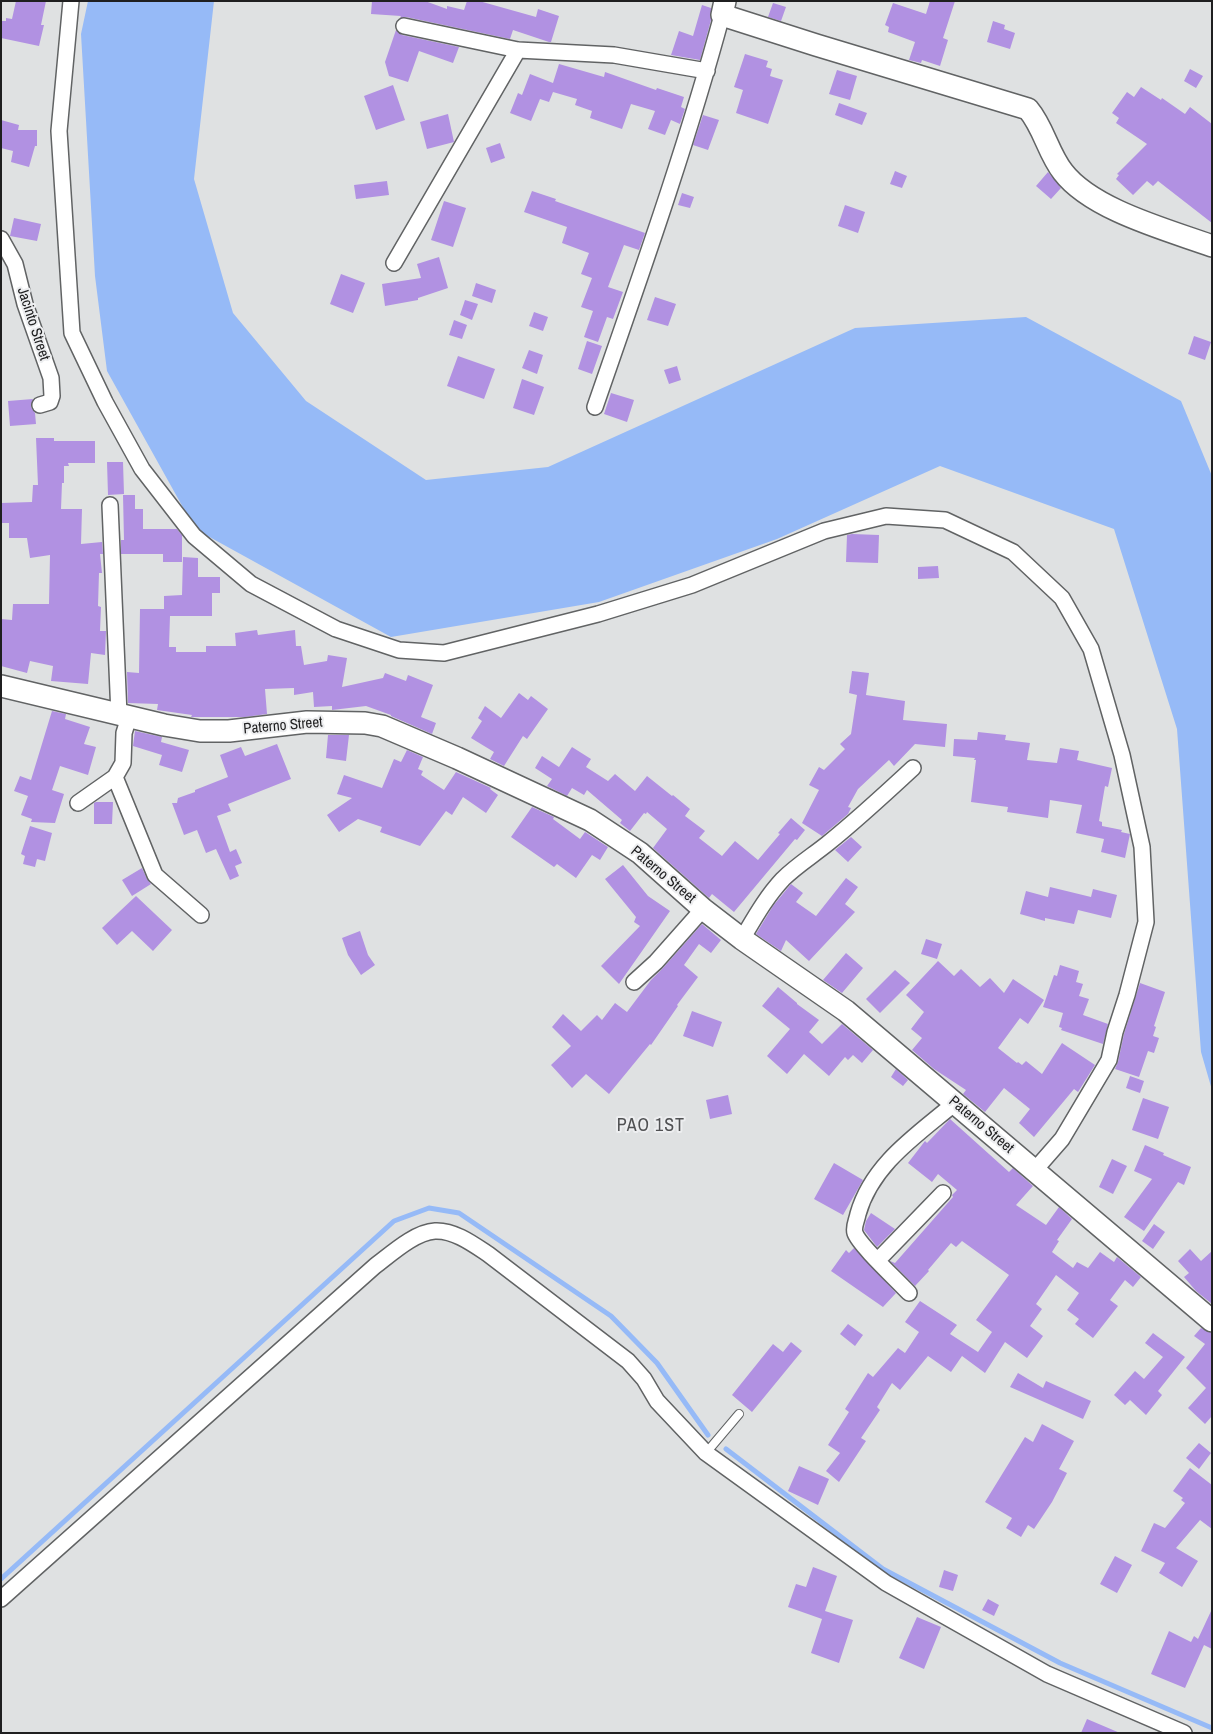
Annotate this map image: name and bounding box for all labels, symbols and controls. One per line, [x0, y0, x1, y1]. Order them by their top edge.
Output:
street label: Jacinto Street [13, 285, 53, 363]
street label: Paterno Street [243, 714, 323, 738]
street label: Paterno Street [627, 843, 699, 907]
street label: Paterno Street [945, 1093, 1017, 1157]
district label: PAO 1ST [616, 1115, 686, 1137]

